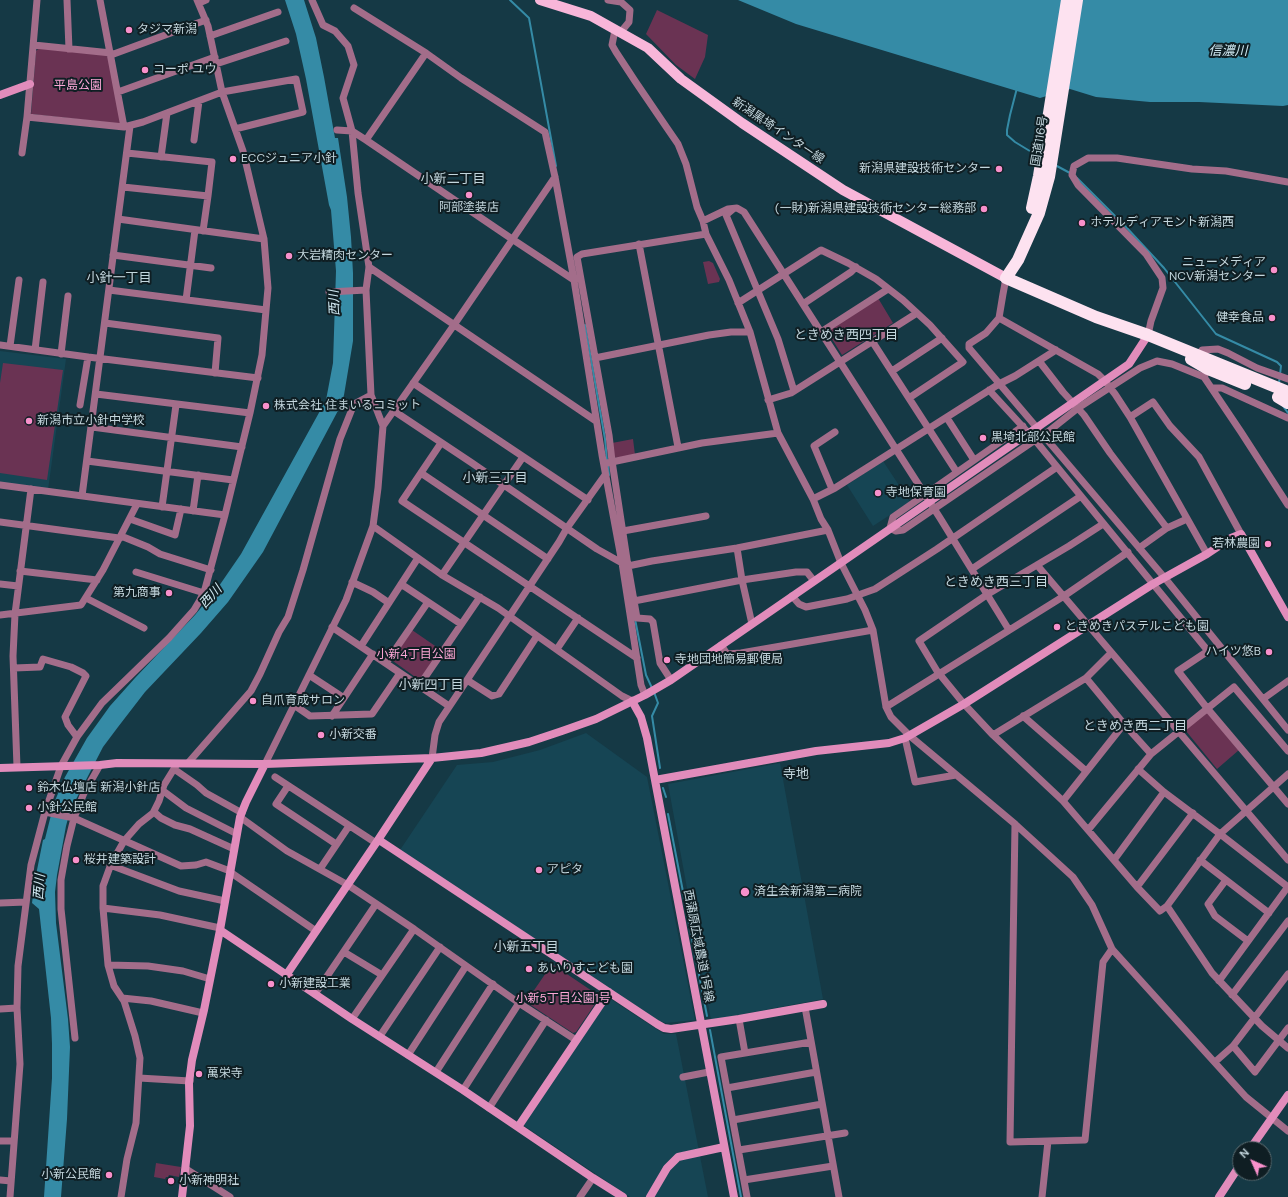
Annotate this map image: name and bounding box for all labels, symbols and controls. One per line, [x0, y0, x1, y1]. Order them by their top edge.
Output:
place label: タジマ新潟 [137, 23, 197, 37]
marker: タジマ新潟 [124, 25, 134, 35]
water label: 信濃川 [1209, 44, 1247, 60]
place label: コーポ ユウ [153, 63, 216, 77]
marker: コーポ ユウ [140, 65, 150, 75]
park label: 平島公園 [54, 79, 102, 93]
street label: 新潟黒埼インター線 [729, 95, 827, 167]
street label: 国道116号 [1029, 115, 1051, 167]
place label: ECCジュニア小針 [241, 152, 337, 166]
marker: ECCジュニア小針 [228, 154, 238, 164]
place label: 新潟県建設技術センター [859, 162, 991, 176]
marker: 新潟県建設技術センター [994, 164, 1004, 174]
district label: 小新二丁目 [421, 172, 485, 188]
marker: 阿部塗装店 [464, 190, 474, 200]
place label: 阿部塗装店 [439, 201, 499, 215]
place label: (一財)新潟県建設技術センター総務部 [775, 202, 976, 216]
marker: (一財)新潟県建設技術センター総務部 [979, 204, 989, 214]
place label: ホテルディアモント新潟西 [1090, 216, 1234, 230]
marker: ホテルディアモント新潟西 [1077, 218, 1087, 228]
place label: 大岩精肉センター [297, 249, 393, 263]
marker: 大岩精肉センター [284, 251, 294, 261]
place label: ニューメディア NCV新潟センター [1169, 256, 1266, 284]
marker: ニューメディア NCV新潟センター [1269, 265, 1279, 275]
district label: 小針一丁目 [87, 271, 151, 287]
water label: 西川 [327, 290, 343, 316]
place label: 健幸食品 [1216, 311, 1264, 325]
marker: 健幸食品 [1267, 313, 1277, 323]
district label: ときめき西四丁目 [794, 328, 898, 344]
place label: 株式会社 住まいるコミット [274, 399, 421, 413]
marker: 株式会社 住まいるコミット [261, 401, 271, 411]
place label: 新潟市立小針中学校 [37, 414, 145, 428]
marker: 新潟市立小針中学校 [24, 416, 34, 426]
place label: 黒埼北部公民館 [991, 431, 1075, 445]
marker: 黒埼北部公民館 [978, 433, 988, 443]
district label: 小新三丁目 [463, 471, 527, 487]
place label: 寺地保育園 [886, 486, 946, 500]
marker: 寺地保育園 [873, 488, 883, 498]
place label: 若林農園 [1212, 537, 1260, 551]
marker: 若林農園 [1263, 539, 1273, 549]
district label: ときめき西三丁目 [944, 575, 1048, 591]
water label: 西川 [196, 582, 226, 612]
place label: 第九商事 [113, 586, 161, 600]
marker: 第九商事 [164, 588, 174, 598]
place label: ときめきパステルこども園 [1065, 620, 1209, 634]
marker: ときめきパステルこども園 [1052, 622, 1062, 632]
place label: ハイツ悠B [1206, 645, 1261, 659]
marker: ハイツ悠B [1264, 647, 1274, 657]
park label: 小新4丁目公園 [376, 648, 456, 662]
place label: 寺地団地簡易郵便局 [675, 653, 783, 667]
marker: 寺地団地簡易郵便局 [662, 655, 672, 665]
district label: 小新四丁目 [399, 678, 463, 694]
place label: 自爪育成サロン [261, 694, 345, 708]
marker: 自爪育成サロン [248, 696, 258, 706]
district label: ときめき西二丁目 [1083, 719, 1187, 735]
place label: 小新交番 [329, 728, 377, 742]
marker: 小新交番 [316, 730, 326, 740]
district label: 寺地 [783, 767, 809, 783]
place label: 鈴木仏壇店 新潟小針店 [37, 781, 160, 795]
marker: 鈴木仏壇店 新潟小針店 [24, 783, 34, 793]
place label: 小針公民館 [37, 801, 97, 815]
marker: 小針公民館 [24, 803, 34, 813]
place label: 桜井建築設計 [84, 853, 156, 867]
marker: 桜井建築設計 [71, 855, 81, 865]
place label: アピタ [547, 863, 583, 877]
marker: アピタ [534, 865, 544, 875]
water label: 西川 [31, 873, 49, 901]
place label: 済生会新潟第二病院 [754, 885, 862, 899]
marker: 済生会新潟第二病院 [739, 886, 751, 898]
street label: 西蒲原広域農道 1号線 [680, 888, 716, 1004]
district label: 小新五丁目 [494, 940, 558, 956]
place label: あいりすこども園 [537, 962, 633, 976]
marker: あいりすこども園 [524, 964, 534, 974]
place label: 小新建設工業 [279, 977, 351, 991]
marker: 小新建設工業 [266, 979, 276, 989]
park label: 小新5丁目公園1号 [515, 992, 611, 1006]
place label: 萬栄寺 [207, 1067, 243, 1081]
marker: 萬栄寺 [194, 1069, 204, 1079]
north arrow [1232, 1141, 1272, 1181]
text: N [1236, 1145, 1252, 1161]
place label: 小新公民館 [41, 1168, 101, 1182]
marker: 小新公民館 [104, 1170, 114, 1180]
place label: 小新神明社 [179, 1174, 239, 1188]
marker: 小新神明社 [166, 1176, 176, 1186]

